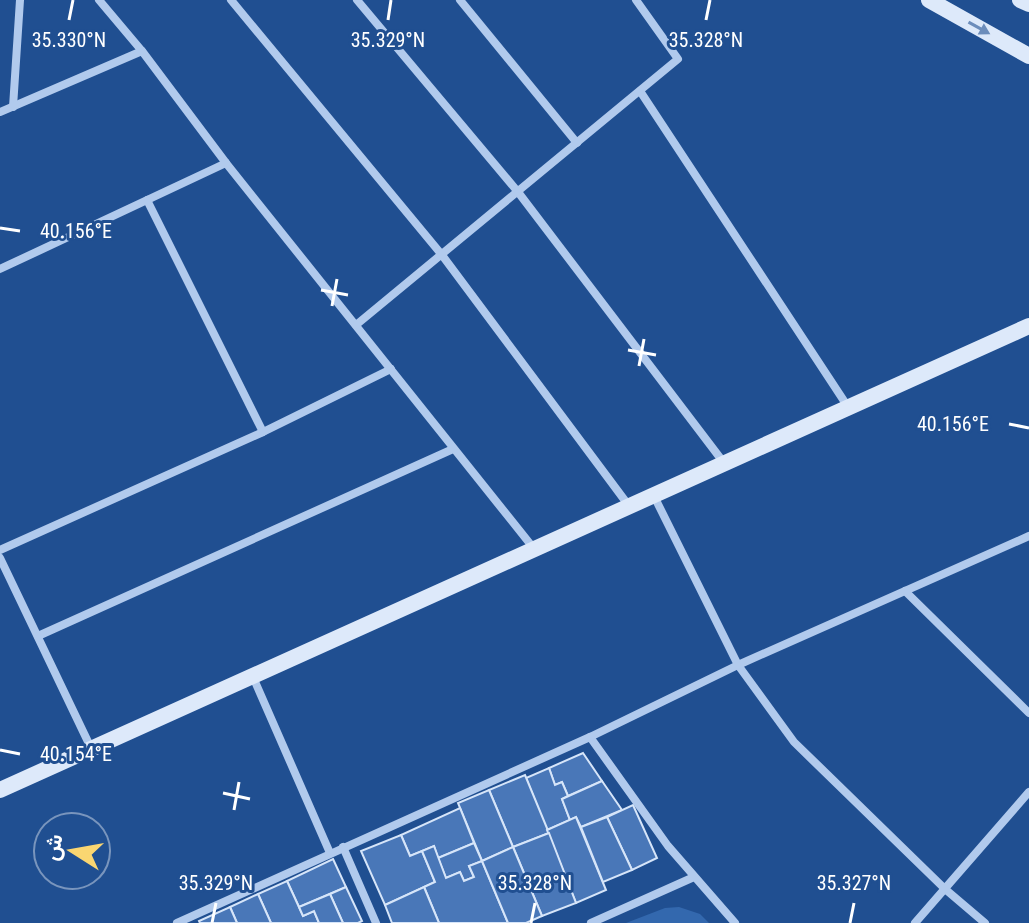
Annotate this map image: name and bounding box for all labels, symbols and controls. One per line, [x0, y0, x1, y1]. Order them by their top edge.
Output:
one-way arrow [968, 21, 990, 35]
text: 35.330°N [32, 28, 106, 52]
text: 35.329°N [351, 28, 425, 52]
text: 35.328°N [669, 28, 743, 52]
text: 40.156°E [40, 219, 112, 243]
text: 40.156°E [917, 412, 989, 436]
text: 40.154°E [40, 742, 112, 766]
north arrow [32, 811, 112, 891]
text: ش [38, 832, 69, 863]
text: 35.329°N [179, 871, 253, 895]
text: 35.328°N [498, 871, 572, 895]
text: 35.327°N [817, 871, 891, 895]

